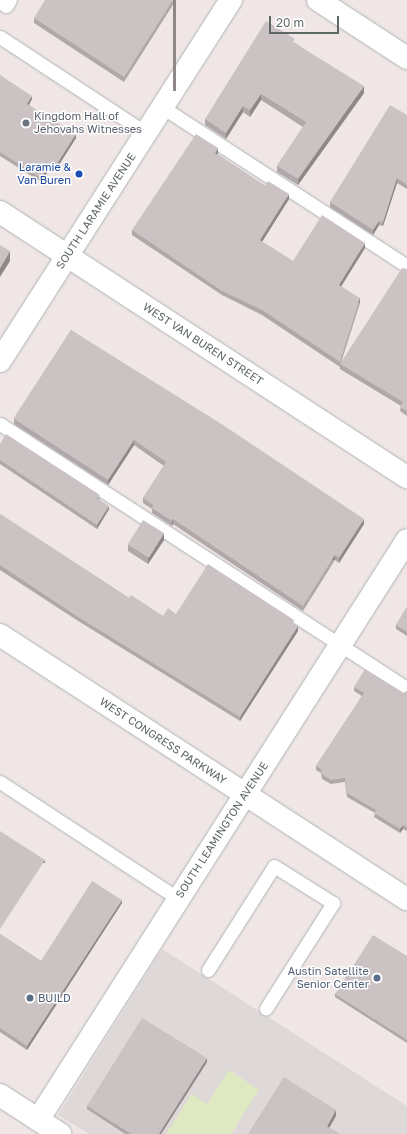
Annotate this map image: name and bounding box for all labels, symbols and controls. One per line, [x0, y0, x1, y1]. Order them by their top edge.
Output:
scale bar [271, 8, 341, 34]
text: 20 m [276, 15, 304, 30]
place label: Kingdom Hall of Jehovahs Witnesses [34, 110, 142, 136]
marker: Kingdom Hall of Jehovahs Witnesses [21, 118, 31, 128]
street label: SOUTH LARAMIE AVENUE [53, 150, 139, 272]
place label: Laramie & Van Buren [17, 161, 71, 187]
marker: Laramie & Van Buren [74, 169, 84, 179]
street label: WEST VAN BUREN STREET [140, 300, 266, 388]
street label: WEST CONGRESS PARKWAY [97, 695, 229, 787]
street label: SOUTH LEAMINGTON AVENUE [173, 759, 271, 901]
place label: Austin Satellite Senior Center [288, 965, 369, 991]
marker: Austin Satellite Senior Center [372, 973, 382, 983]
place label: BUILD [38, 991, 71, 1005]
marker: BUILD [25, 993, 35, 1003]

